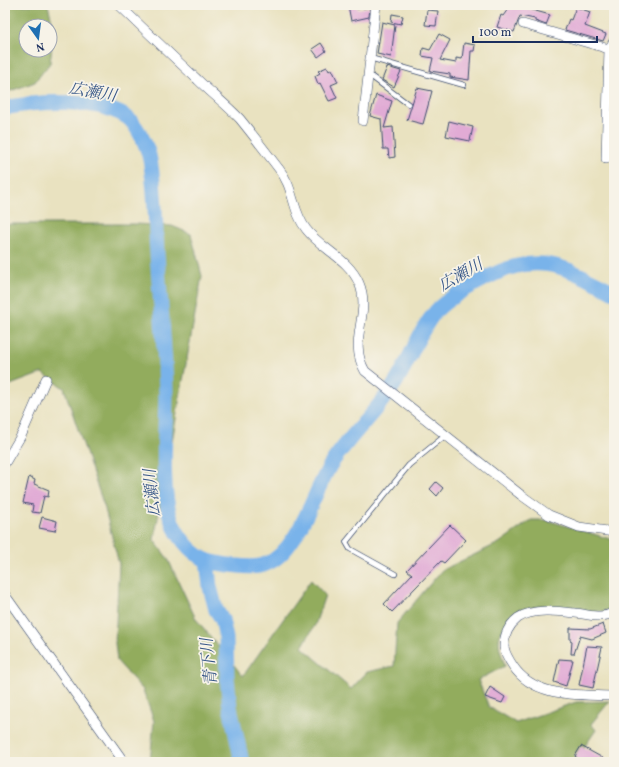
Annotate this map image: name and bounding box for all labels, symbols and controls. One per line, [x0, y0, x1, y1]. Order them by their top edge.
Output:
north arrow [18, 18, 58, 58]
scale bar [473, 18, 597, 44]
text: 100 m [479, 25, 512, 41]
text: N [34, 38, 46, 54]
water label: 広瀬川 [67, 78, 120, 108]
water label: 広瀬川 [435, 253, 489, 297]
water label: 広瀬川 [139, 466, 166, 518]
water label: 青下川 [196, 635, 223, 687]

